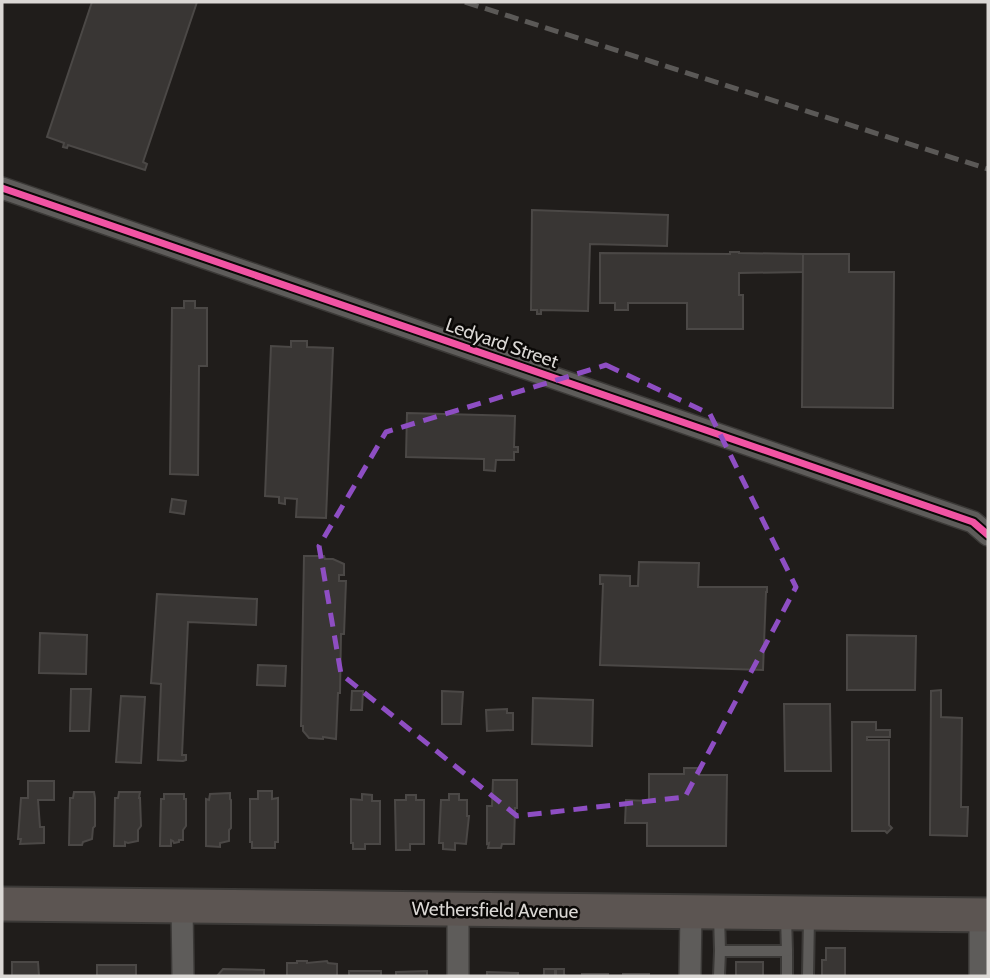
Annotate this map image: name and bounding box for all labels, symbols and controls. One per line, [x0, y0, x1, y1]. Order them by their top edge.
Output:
street label: Ledyard Street [443, 313, 562, 373]
street label: Wethersfield Avenue [411, 897, 579, 923]

